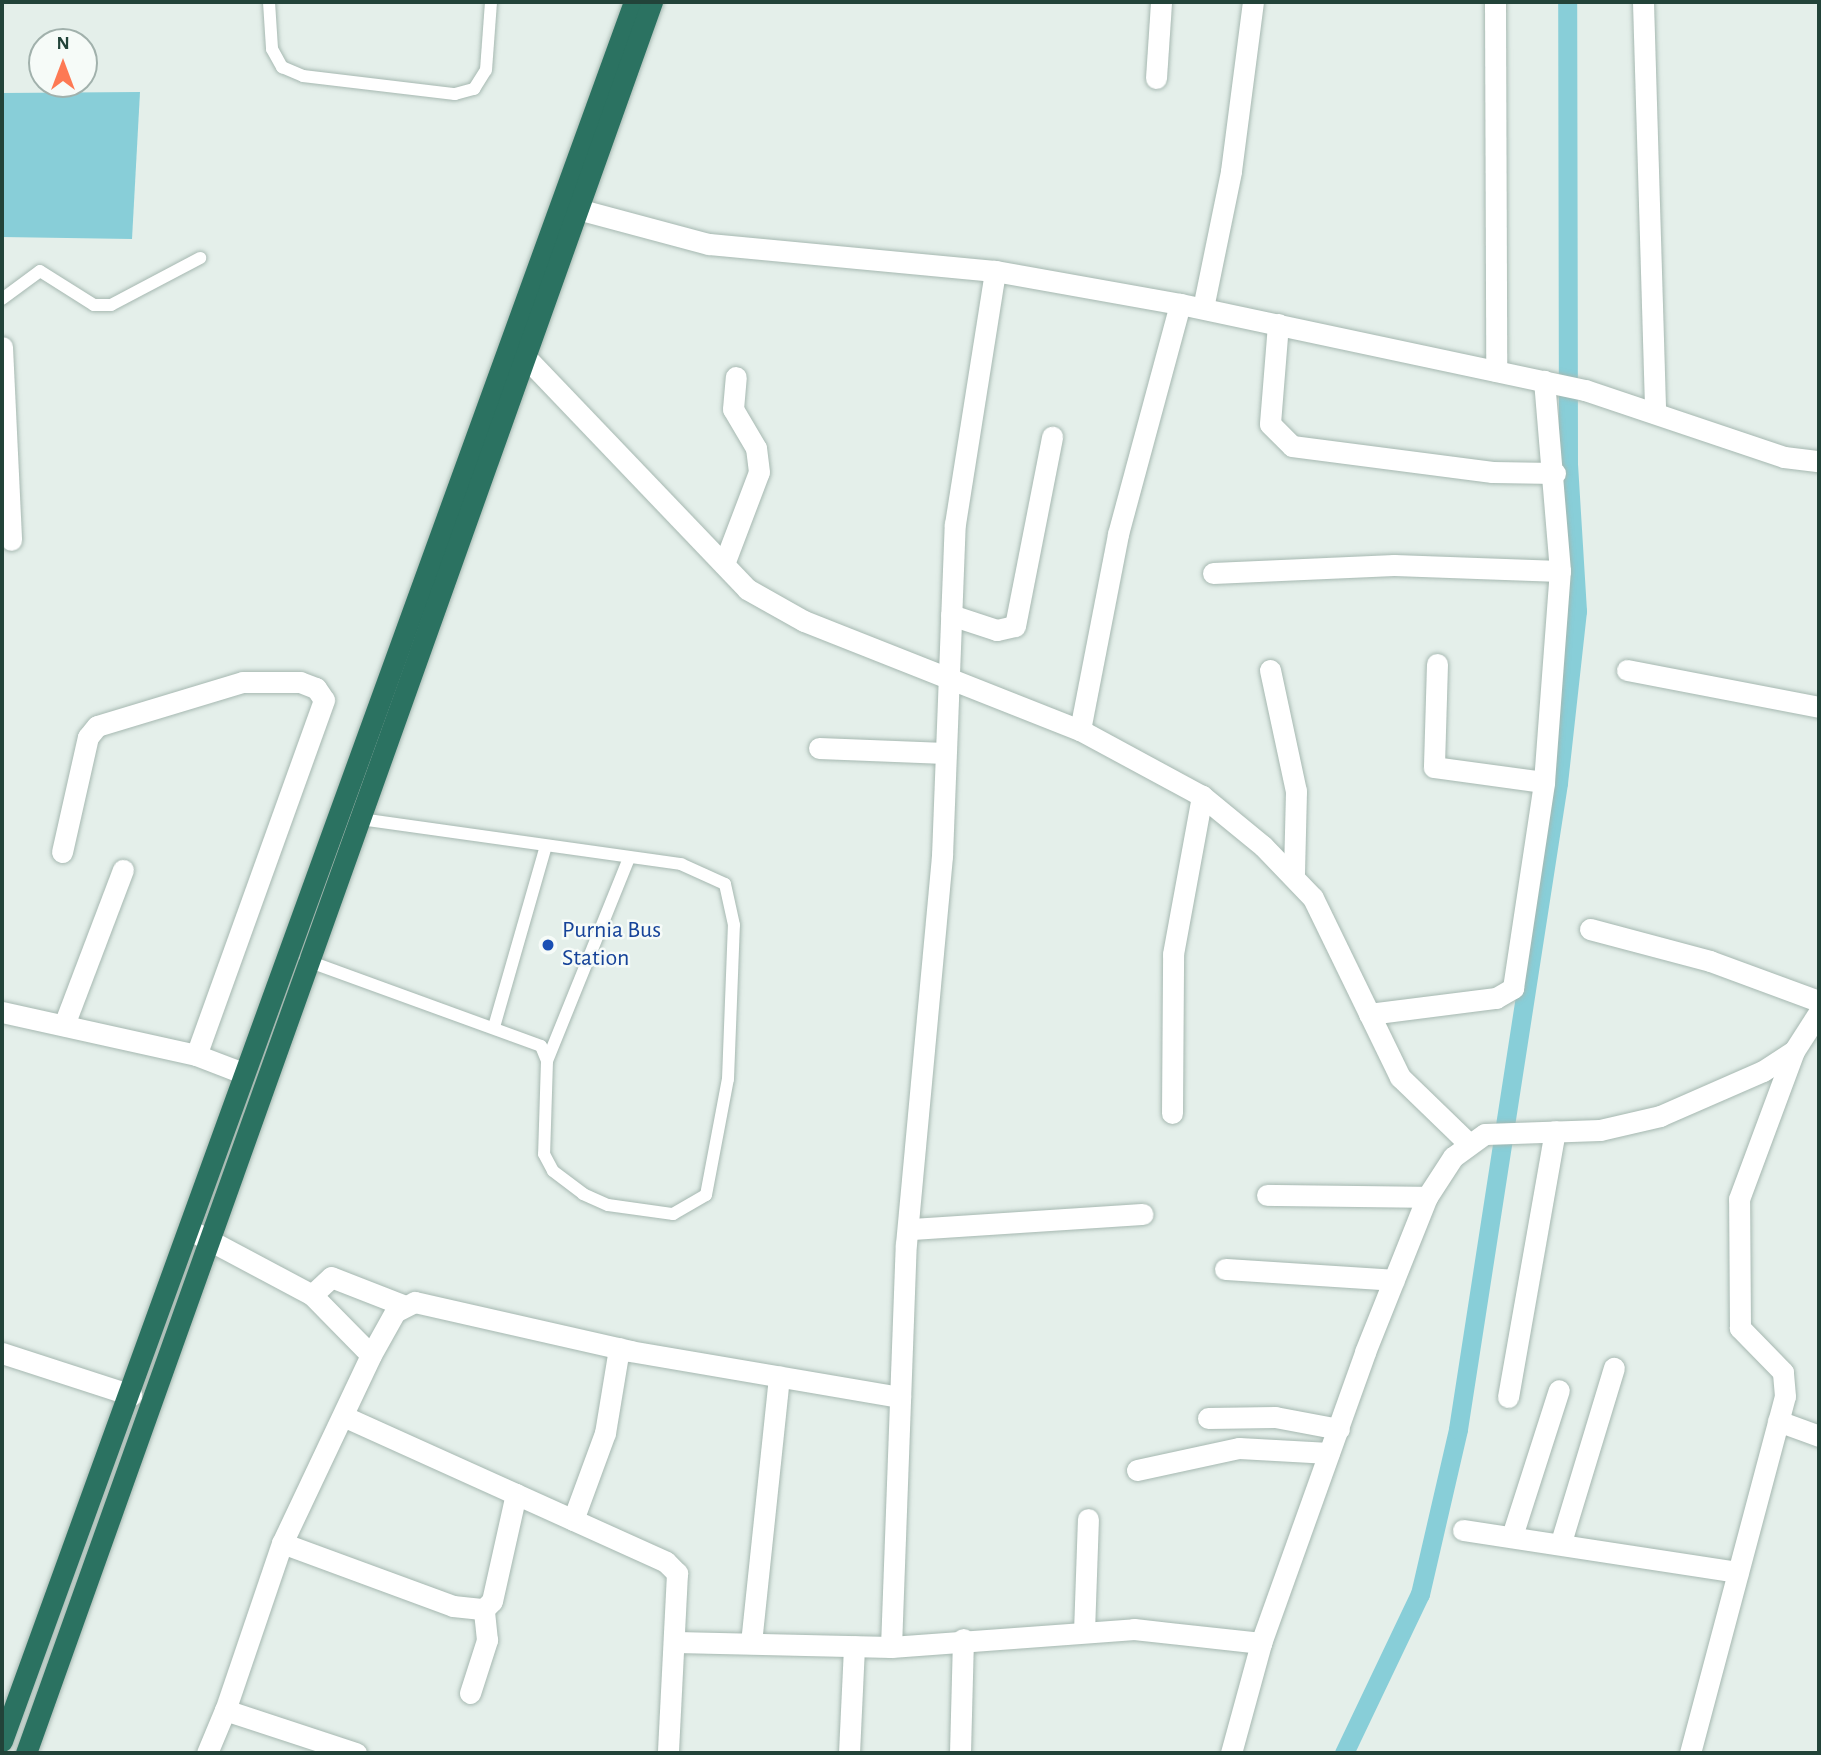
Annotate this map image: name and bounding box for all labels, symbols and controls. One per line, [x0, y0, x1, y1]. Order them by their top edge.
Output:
north arrow [28, 28, 98, 98]
text: N [56, 34, 70, 53]
place label: Purnia Bus Station [562, 917, 661, 973]
marker: Purnia Bus Station [540, 937, 556, 953]

